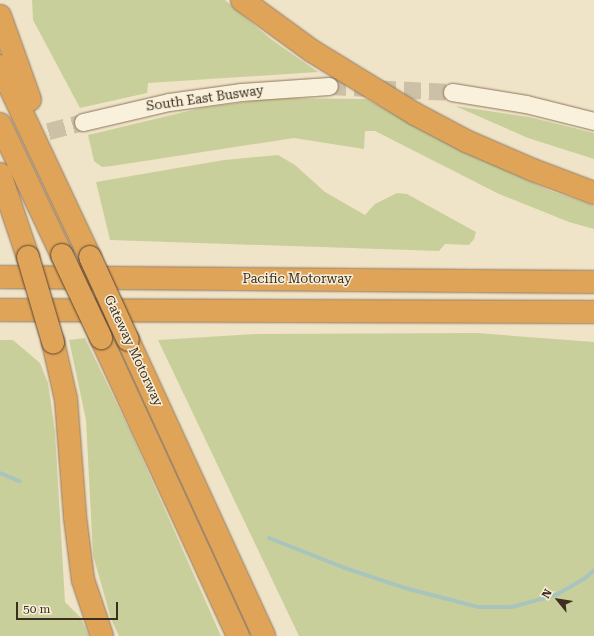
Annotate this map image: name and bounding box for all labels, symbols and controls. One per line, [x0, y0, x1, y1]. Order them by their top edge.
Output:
street label: South East Busway [145, 83, 265, 115]
street label: Pacific Motorway [242, 271, 352, 287]
street label: Gateway Motorway [100, 293, 166, 409]
north arrow [538, 580, 578, 620]
text: N [539, 587, 555, 601]
scale bar [18, 594, 120, 620]
text: 50 m [23, 602, 50, 616]

